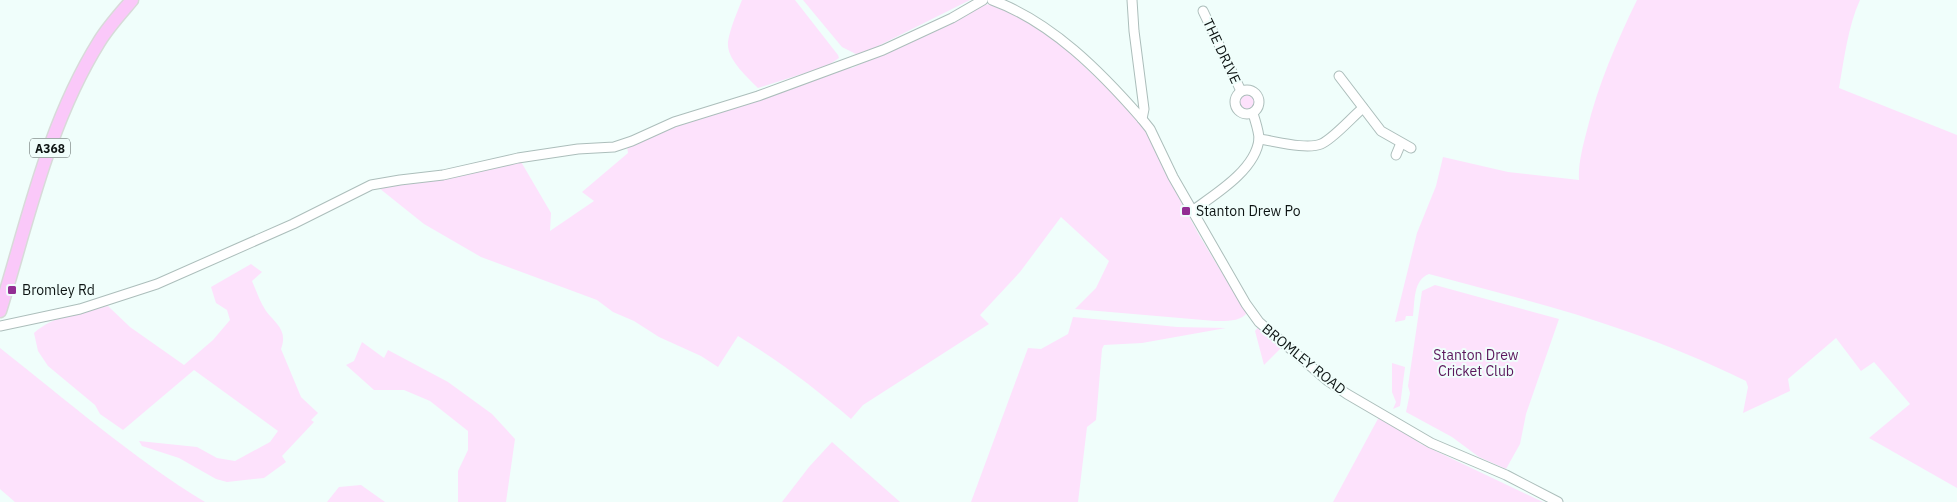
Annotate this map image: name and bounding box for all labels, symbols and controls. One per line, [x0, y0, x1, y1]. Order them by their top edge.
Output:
street label: THE DRIVE [1199, 15, 1245, 87]
road number: A368 [30, 138, 70, 158]
place label: Stanton Drew Po [1196, 202, 1301, 220]
marker: Stanton Drew Po [1180, 205, 1192, 217]
place label: Bromley Rd [22, 281, 95, 299]
marker: Bromley Rd [6, 284, 18, 296]
street label: BROMLEY ROAD [1258, 320, 1350, 398]
park label: Stanton Drew Cricket Club [1433, 346, 1519, 380]

